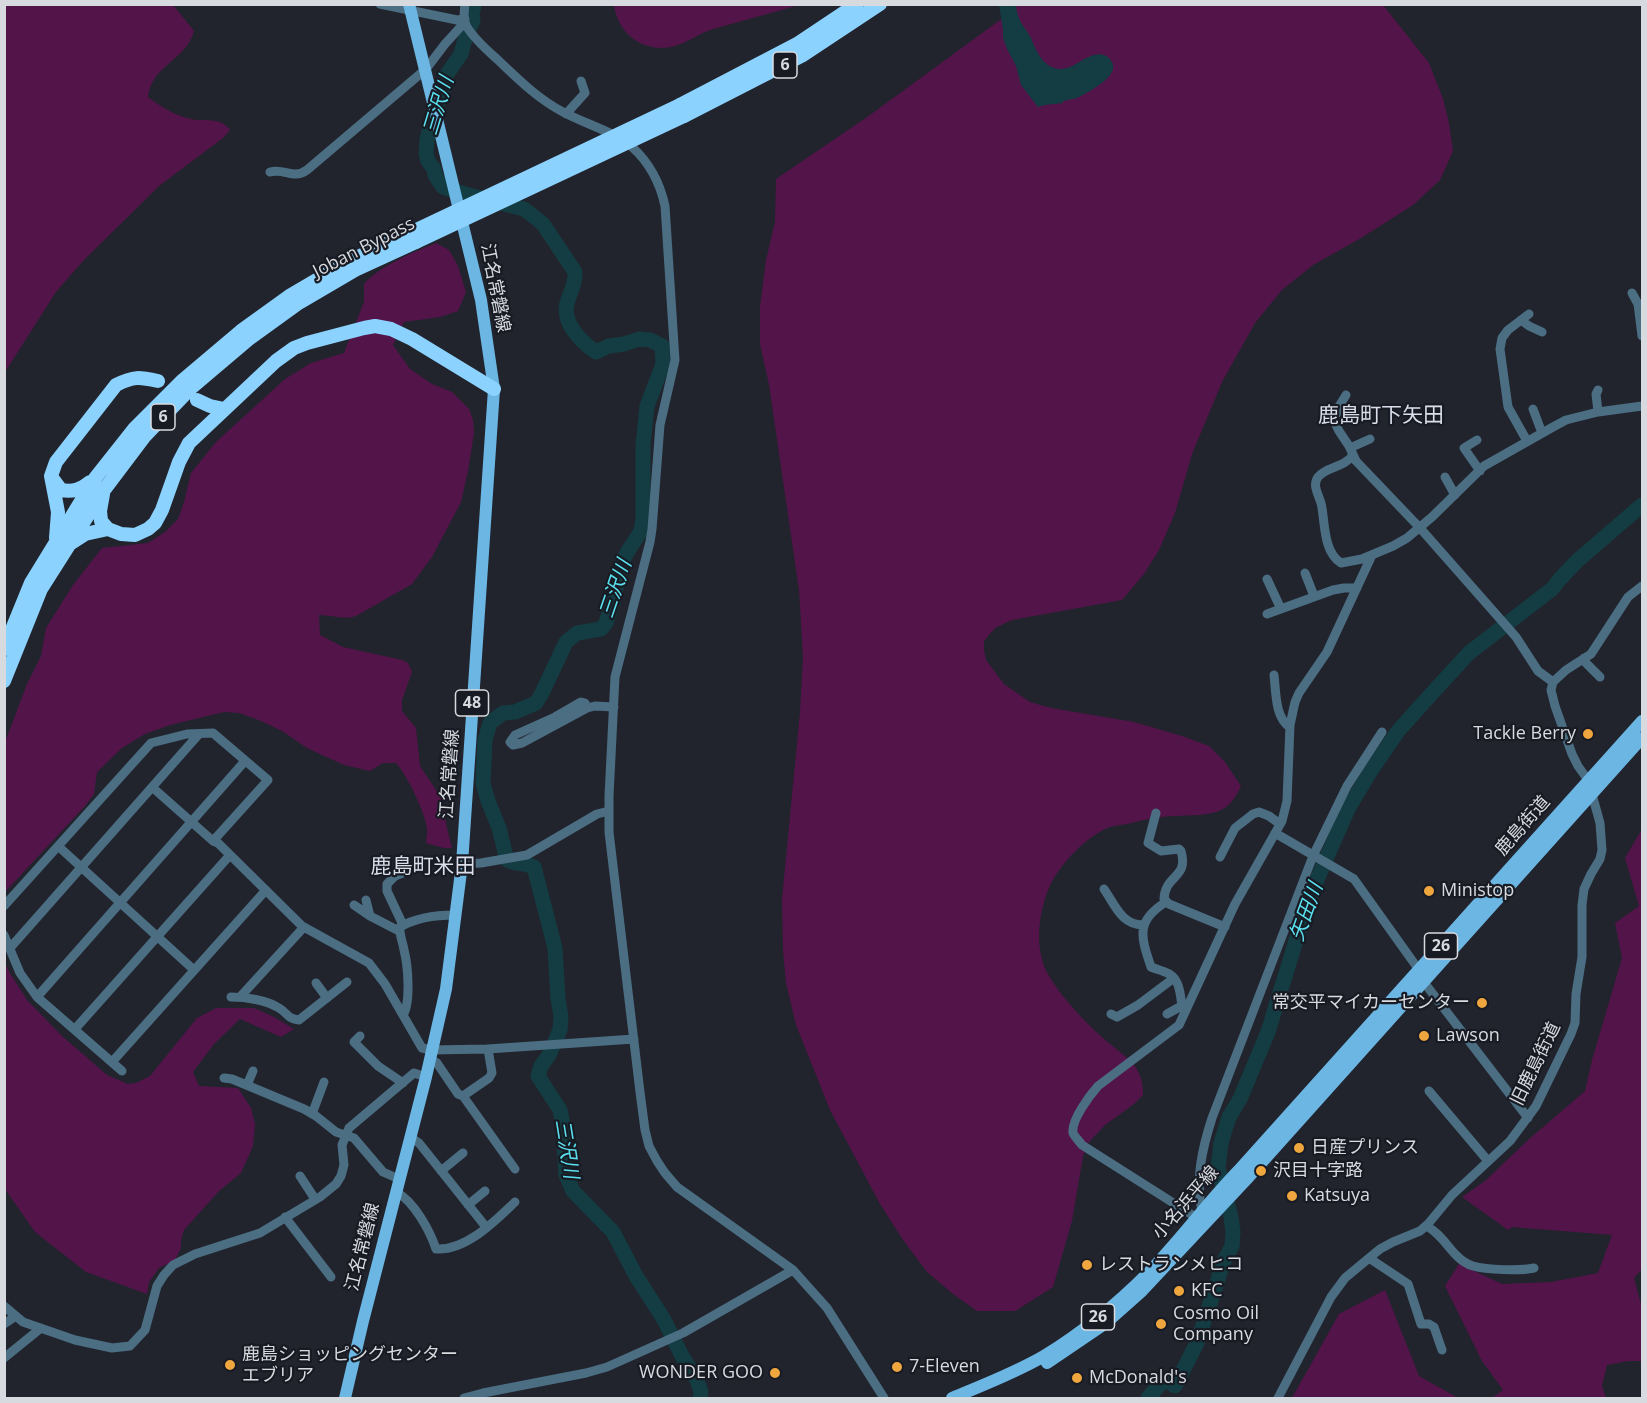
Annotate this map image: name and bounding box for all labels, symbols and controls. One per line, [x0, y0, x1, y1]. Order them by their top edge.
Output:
road number: 6 [773, 52, 797, 78]
water label: 三沢川 [419, 74, 459, 138]
street label: Joban Bypass [310, 213, 418, 283]
street label: 江名常磐線 [476, 242, 514, 334]
district label: 鹿島町下矢田 [1318, 403, 1444, 429]
road number: 6 [151, 404, 175, 430]
water label: 三沢川 [595, 557, 637, 621]
road number: 48 [456, 690, 488, 716]
place label: Tackle Berry [1473, 723, 1576, 745]
marker: Tackle Berry [1581, 727, 1595, 741]
street label: 江名常磐線 [436, 728, 464, 820]
street label: 鹿島街道 [1491, 792, 1555, 860]
district label: 鹿島町米田 [371, 854, 475, 880]
water label: 矢田川 [1285, 880, 1329, 944]
place label: Ministop [1441, 880, 1514, 902]
marker: Ministop [1422, 884, 1436, 898]
road number: 26 [1424, 933, 1458, 959]
place label: 常交平マイカーセンター [1272, 992, 1470, 1014]
marker: 常交平マイカーセンター [1475, 996, 1489, 1010]
street label: 旧鹿島街道 [1507, 1019, 1565, 1109]
place label: Lawson [1436, 1025, 1500, 1047]
marker: Lawson [1417, 1029, 1431, 1043]
water label: 三沢川 [549, 1117, 583, 1181]
place label: 日産プリンス [1311, 1137, 1419, 1159]
marker: 日産プリンス [1292, 1141, 1306, 1155]
place label: 沢目十字路 [1273, 1160, 1363, 1182]
street label: 小名浜平線 [1148, 1162, 1224, 1244]
marker: 沢目十字路 [1254, 1164, 1268, 1178]
place label: Katsuya [1304, 1185, 1370, 1207]
marker: Katsuya [1285, 1189, 1299, 1203]
street label: 江名常磐線 [342, 1201, 384, 1293]
place label: レストランメヒコ [1099, 1254, 1243, 1276]
marker: レストランメヒコ [1080, 1258, 1094, 1272]
place label: KFC [1191, 1280, 1223, 1302]
marker: KFC [1172, 1284, 1186, 1298]
place label: Cosmo Oil Company [1173, 1303, 1259, 1346]
road number: 26 [1082, 1304, 1114, 1330]
marker: Cosmo Oil Company [1154, 1317, 1168, 1331]
place label: 鹿島ショッピングセンター エブリア [242, 1344, 458, 1386]
place label: 7-Eleven [909, 1356, 980, 1378]
marker: 鹿島ショッピングセンター エブリア [223, 1358, 237, 1372]
marker: 7-Eleven [890, 1360, 904, 1374]
place label: WONDER GOO [639, 1362, 763, 1384]
marker: WONDER GOO [768, 1366, 782, 1380]
place label: McDonald's [1089, 1367, 1187, 1389]
marker: McDonald's [1070, 1371, 1084, 1385]

